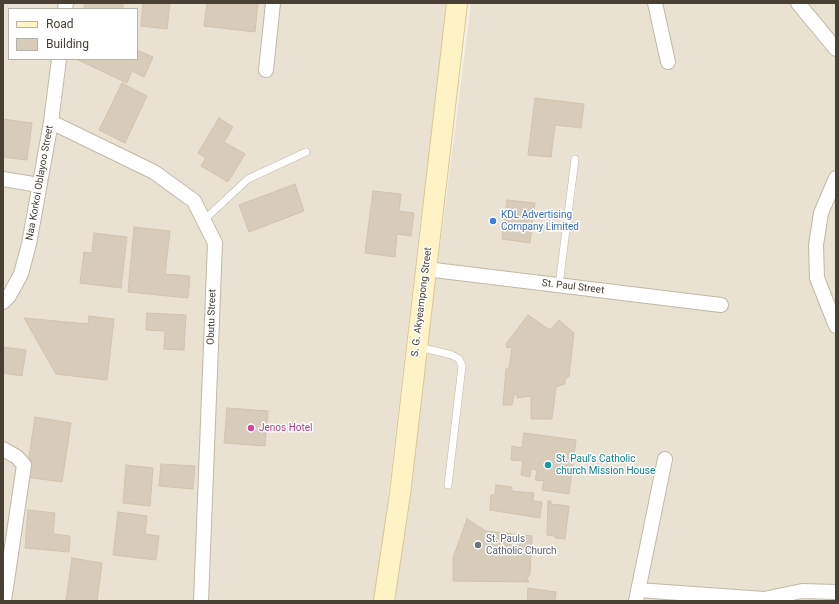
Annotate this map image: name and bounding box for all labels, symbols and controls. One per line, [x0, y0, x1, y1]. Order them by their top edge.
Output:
legend [8, 8, 138, 60]
text: Road [46, 17, 74, 31]
text: Building [46, 37, 89, 51]
street label: Naa Korkoi Oblayoo Street [24, 125, 56, 241]
place label: KDL Advertising Company Limited [501, 209, 579, 232]
marker: KDL Advertising Company Limited [488, 216, 498, 226]
street label: S. G. Akyeampong Street [409, 247, 435, 357]
street label: St. Paul Street [541, 277, 605, 297]
street label: Obutu Street [205, 289, 219, 345]
place label: Jenos Hotel [259, 422, 313, 434]
marker: Jenos Hotel [246, 423, 256, 433]
place label: St. Paul's Catholic church Mission House [556, 453, 655, 476]
marker: St. Paul's Catholic church Mission House [543, 460, 553, 470]
place label: St. Pauls Catholic Church [486, 533, 557, 556]
marker: St. Pauls Catholic Church [473, 540, 483, 550]

